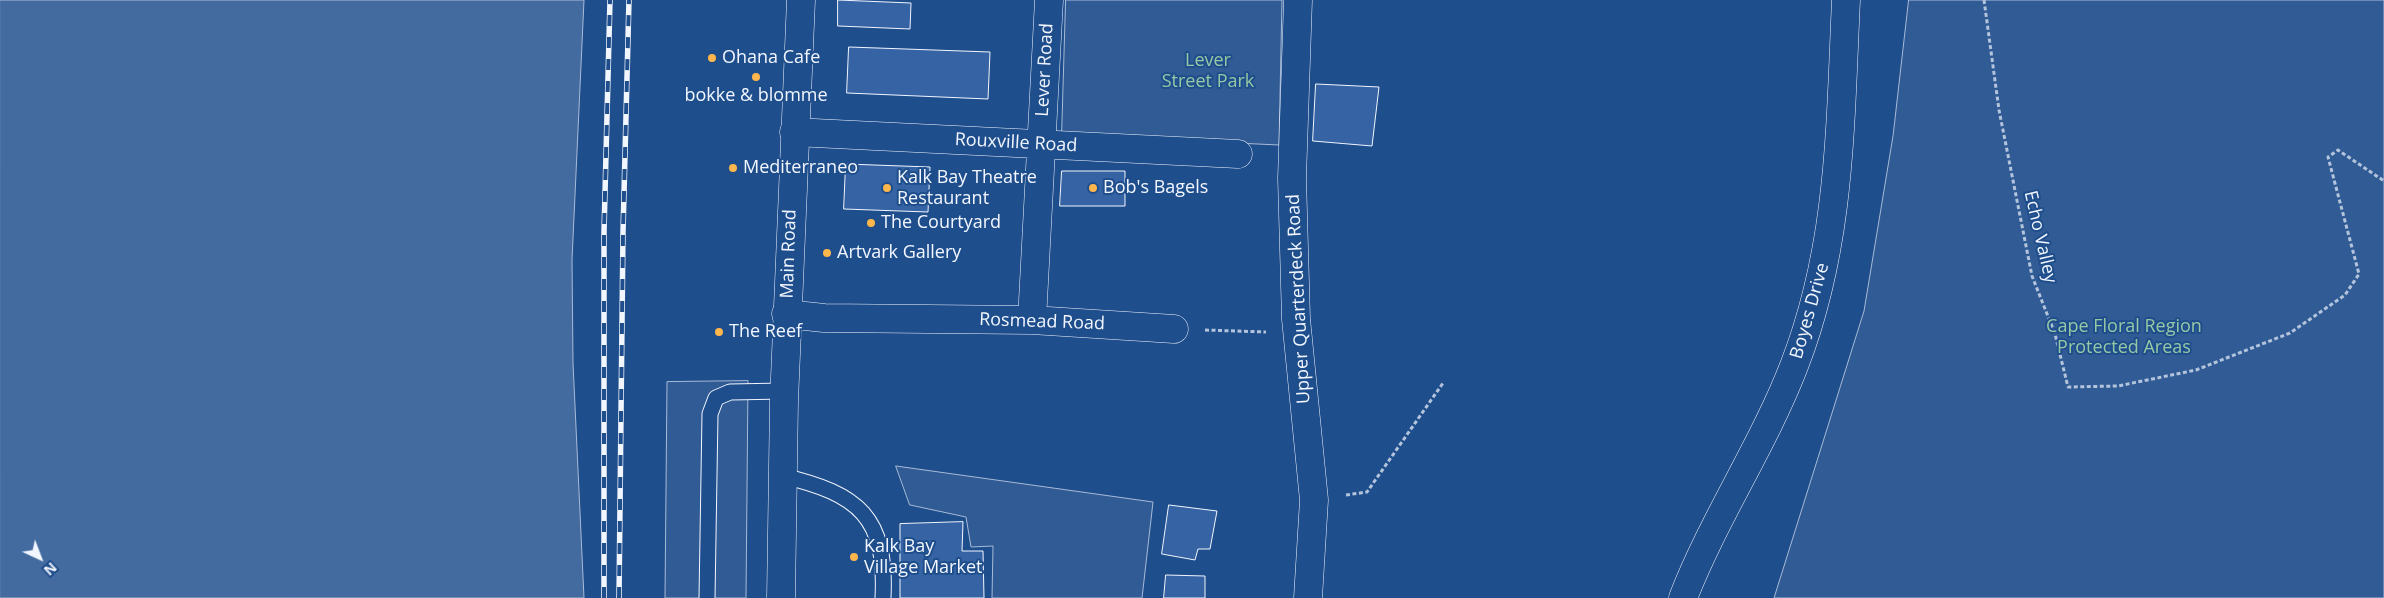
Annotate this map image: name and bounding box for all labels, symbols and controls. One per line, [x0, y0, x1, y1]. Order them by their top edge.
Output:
street label: Lever Road [1032, 23, 1058, 117]
place label: Ohana Cafe [722, 47, 820, 69]
park label: Lever Street Park [1162, 50, 1254, 92]
marker: Ohana Cafe [706, 52, 718, 64]
marker: bokke & blomme [750, 71, 762, 83]
place label: bokke & blomme [684, 85, 828, 107]
street label: Rouxville Road [954, 129, 1078, 157]
place label: Mediterraneo [743, 157, 858, 179]
marker: Mediterraneo [727, 162, 739, 174]
place label: Kalk Bay Theatre Restaurant [897, 167, 1037, 210]
place label: Bob's Bagels [1103, 177, 1208, 199]
marker: Kalk Bay Theatre Restaurant [881, 182, 893, 194]
marker: Bob's Bagels [1087, 182, 1099, 194]
street label: Echo Valley [2019, 189, 2061, 285]
street label: Upper Quarterdeck Road [1283, 193, 1315, 405]
street label: Main Road [777, 209, 801, 299]
place label: The Courtyard [881, 212, 1001, 234]
marker: The Courtyard [865, 217, 877, 229]
place label: Artvark Gallery [837, 242, 961, 264]
marker: Artvark Gallery [821, 247, 833, 259]
street label: Boyes Drive [1786, 260, 1834, 362]
street label: Rosmead Road [979, 309, 1105, 335]
park label: Cape Floral Region Protected Areas [2046, 316, 2202, 358]
place label: The Reef [729, 321, 802, 343]
marker: The Reef [713, 326, 725, 338]
north arrow [15, 533, 65, 583]
place label: Kalk Bay Village Market [864, 536, 982, 578]
marker: Kalk Bay Village Market [848, 551, 860, 563]
text: N [40, 558, 61, 580]

